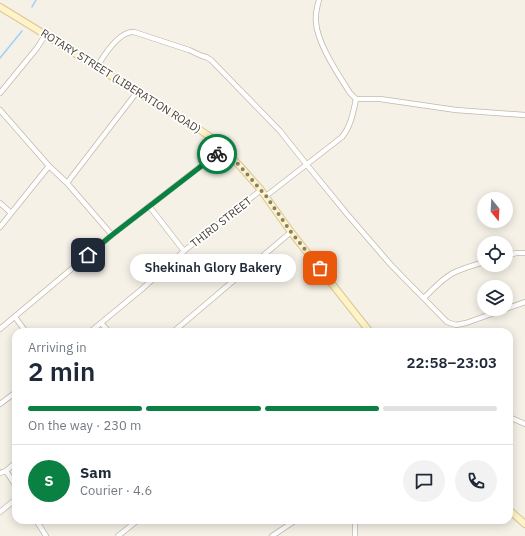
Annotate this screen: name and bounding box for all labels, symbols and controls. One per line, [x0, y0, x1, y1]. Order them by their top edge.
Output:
street label: ROTARY STREET (LIBERATION ROAD) [38, 26, 204, 136]
courier [197, 134, 237, 174]
icon: bike [206, 143, 228, 165]
north arrow [477, 192, 513, 228]
map controls [477, 192, 513, 316]
street label: THIRD STREET [187, 193, 255, 250]
button: locate [477, 236, 513, 272]
pin [71, 238, 105, 272]
icon: home [77, 244, 99, 266]
pin [303, 251, 337, 285]
callout: Shekinah Glory Bakery [130, 254, 296, 282]
icon: bag [309, 257, 331, 279]
text: Shekinah Glory Bakery [145, 259, 282, 276]
button: layers [477, 280, 513, 316]
text: Arriving in [28, 339, 87, 356]
text: 22:58–23:03 [407, 353, 497, 372]
text: 2 min [28, 354, 95, 388]
text: On the way · 230 m [28, 417, 141, 434]
button: chat [403, 460, 445, 502]
button: phone [455, 460, 497, 502]
text: Sam [80, 463, 111, 482]
text: S [44, 471, 54, 490]
text: Courier · 4.6 [80, 482, 152, 499]

